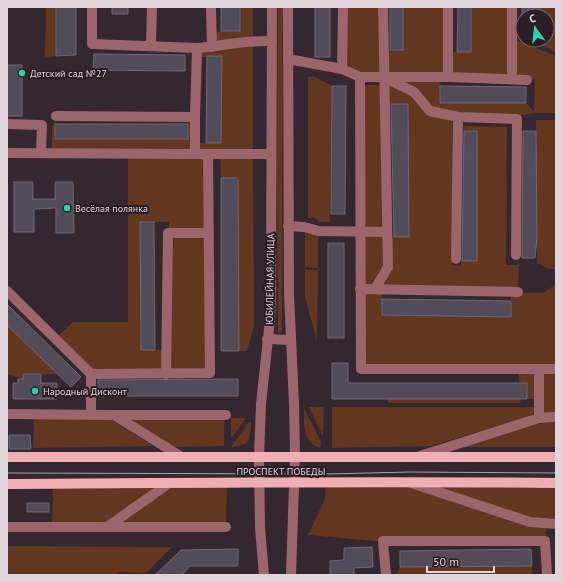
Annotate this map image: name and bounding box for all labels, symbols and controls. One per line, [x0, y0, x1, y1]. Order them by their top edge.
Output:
north arrow [515, 8, 555, 48]
text: С [528, 11, 537, 26]
place label: Детский сад №27 [30, 67, 107, 80]
marker: Детский сад №27 [17, 68, 27, 78]
place label: Весёлая полянка [75, 202, 148, 215]
marker: Весёлая полянка [62, 203, 72, 213]
street label: ЮБИЛЕЙНАЯ УЛИЦА [263, 233, 277, 325]
place label: Народный Дисконт [43, 385, 127, 398]
marker: Народный Дисконт [30, 386, 40, 396]
street label: ПРОСПЕКТ ПОБЕДЫ [237, 465, 326, 478]
scale bar [427, 548, 494, 574]
text: 50 m [433, 554, 459, 569]

